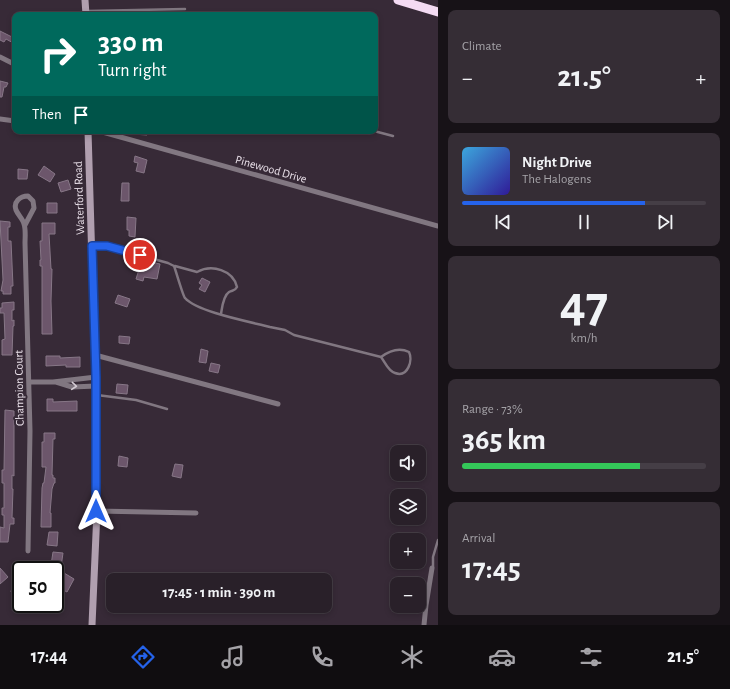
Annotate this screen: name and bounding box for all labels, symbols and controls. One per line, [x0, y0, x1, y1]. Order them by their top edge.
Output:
icon: right [32, 28, 84, 80]
text: 330 m [98, 29, 164, 57]
text: Climate [462, 40, 501, 53]
text: Turn right [98, 62, 167, 80]
text: 21.5° [557, 62, 611, 92]
text: − [462, 67, 473, 89]
text: + [695, 67, 706, 89]
icon: arrive [70, 104, 92, 126]
text: Then [32, 107, 62, 122]
street label: Pinewood Drive [234, 153, 308, 185]
text: Night Drive [522, 155, 592, 170]
street label: Waterford Road [72, 161, 86, 235]
text: The Halogens [522, 173, 591, 186]
icon: previous [492, 211, 514, 233]
icon: pause [573, 211, 595, 233]
icon: next [654, 211, 676, 233]
pin [123, 238, 157, 272]
icon: arrive [129, 244, 151, 266]
text: 47 [560, 279, 608, 331]
text: km/h [571, 332, 597, 345]
street label: Champion Court [12, 350, 26, 426]
one-way arrow [71, 381, 77, 390]
text: Range · 73% [462, 403, 523, 416]
text: 365 km [462, 425, 546, 455]
map controls [390, 445, 426, 613]
button: sound [390, 445, 426, 481]
button: layers [390, 489, 426, 525]
position arrow [75, 490, 117, 532]
text: Arrival [462, 532, 495, 545]
button: + [390, 533, 426, 569]
text: 17:45 [462, 554, 521, 584]
speed limit sign: 50 [12, 561, 64, 613]
button: − [390, 577, 426, 613]
text: 17:45 · 1 min · 390 m [163, 585, 275, 600]
icon: directions [129, 643, 157, 671]
icon: music [219, 643, 247, 671]
icon: phone [308, 643, 336, 671]
icon: climate [398, 643, 426, 671]
icon: car [488, 643, 516, 671]
icon: filters [577, 643, 605, 671]
text: 17:44 [31, 648, 67, 666]
text: 21.5° [667, 648, 699, 666]

